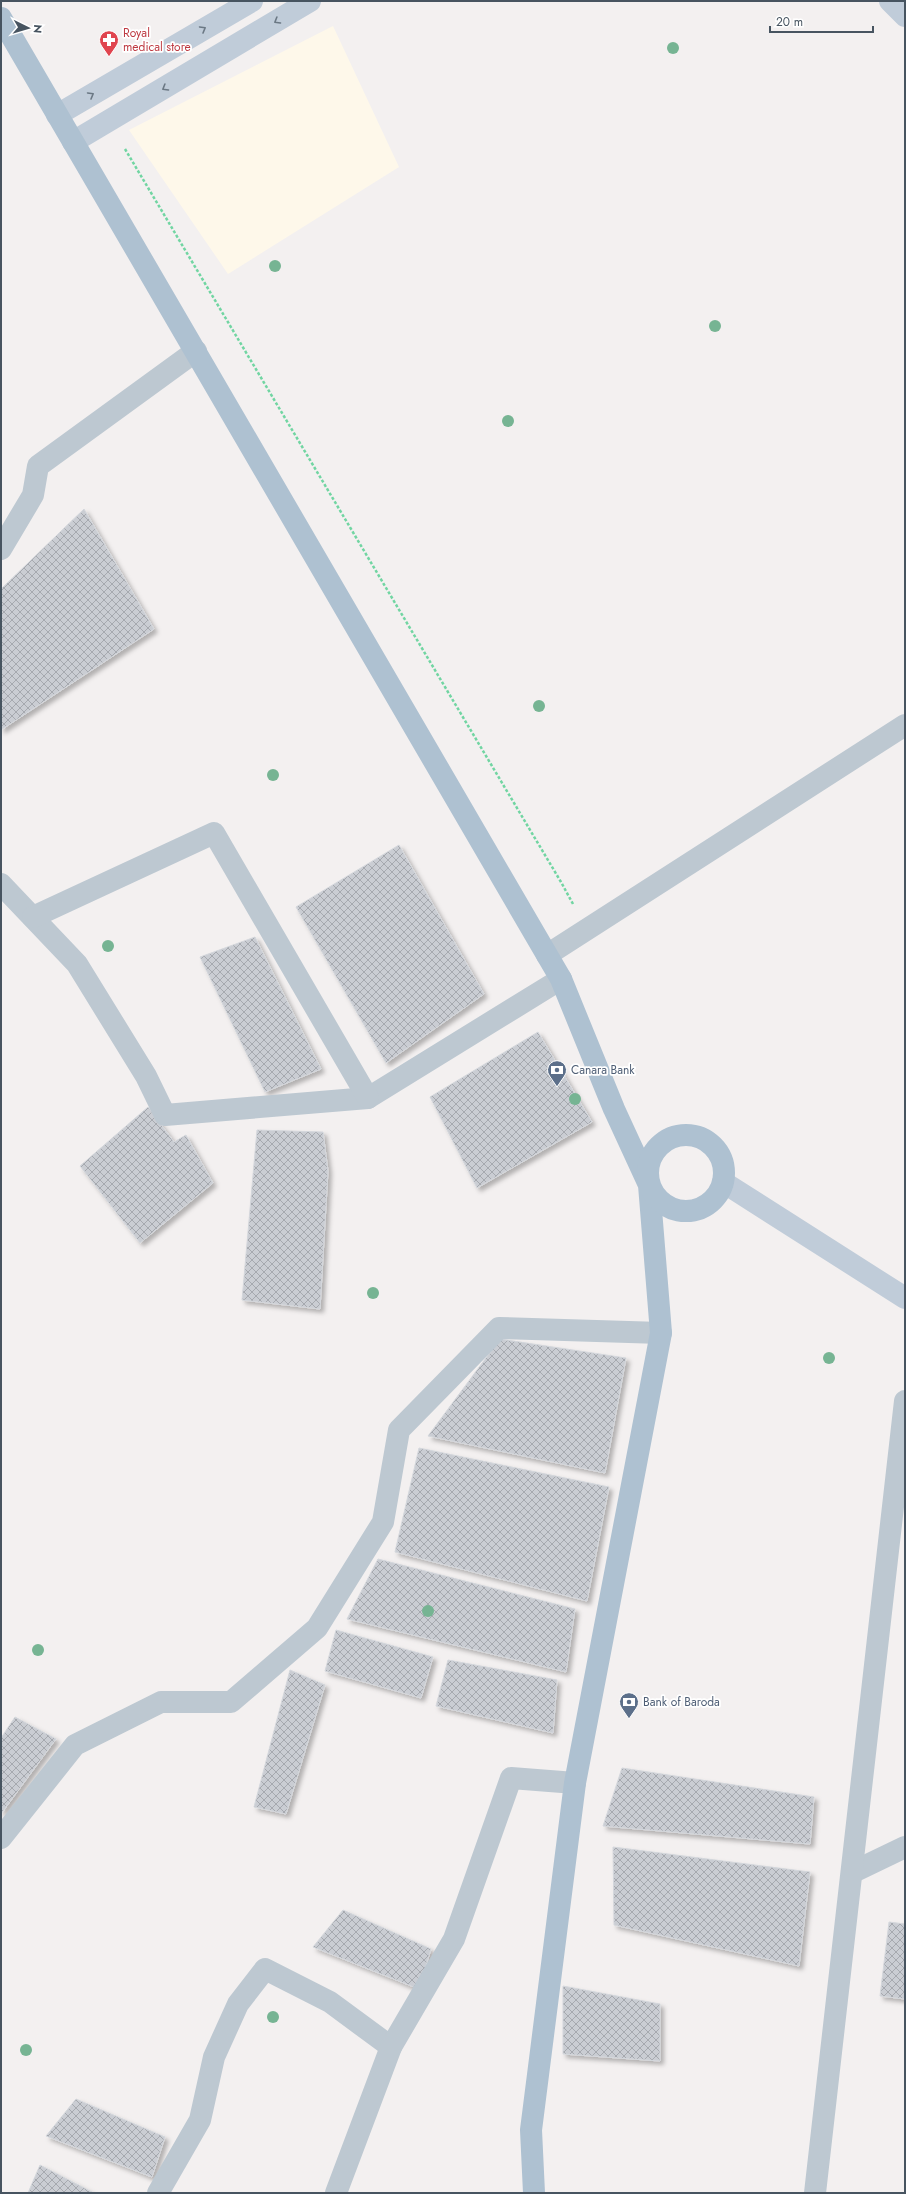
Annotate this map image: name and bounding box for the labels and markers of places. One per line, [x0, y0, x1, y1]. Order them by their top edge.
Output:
place label: Royal medical store [123, 24, 191, 56]
pharmacy icon: Royal medical store [98, 29, 120, 57]
bank icon: Canara Bank [546, 1059, 568, 1087]
place label: Canara Bank [571, 1061, 635, 1079]
bank icon: Bank of Baroda [618, 1691, 640, 1719]
place label: Bank of Baroda [643, 1693, 720, 1711]

